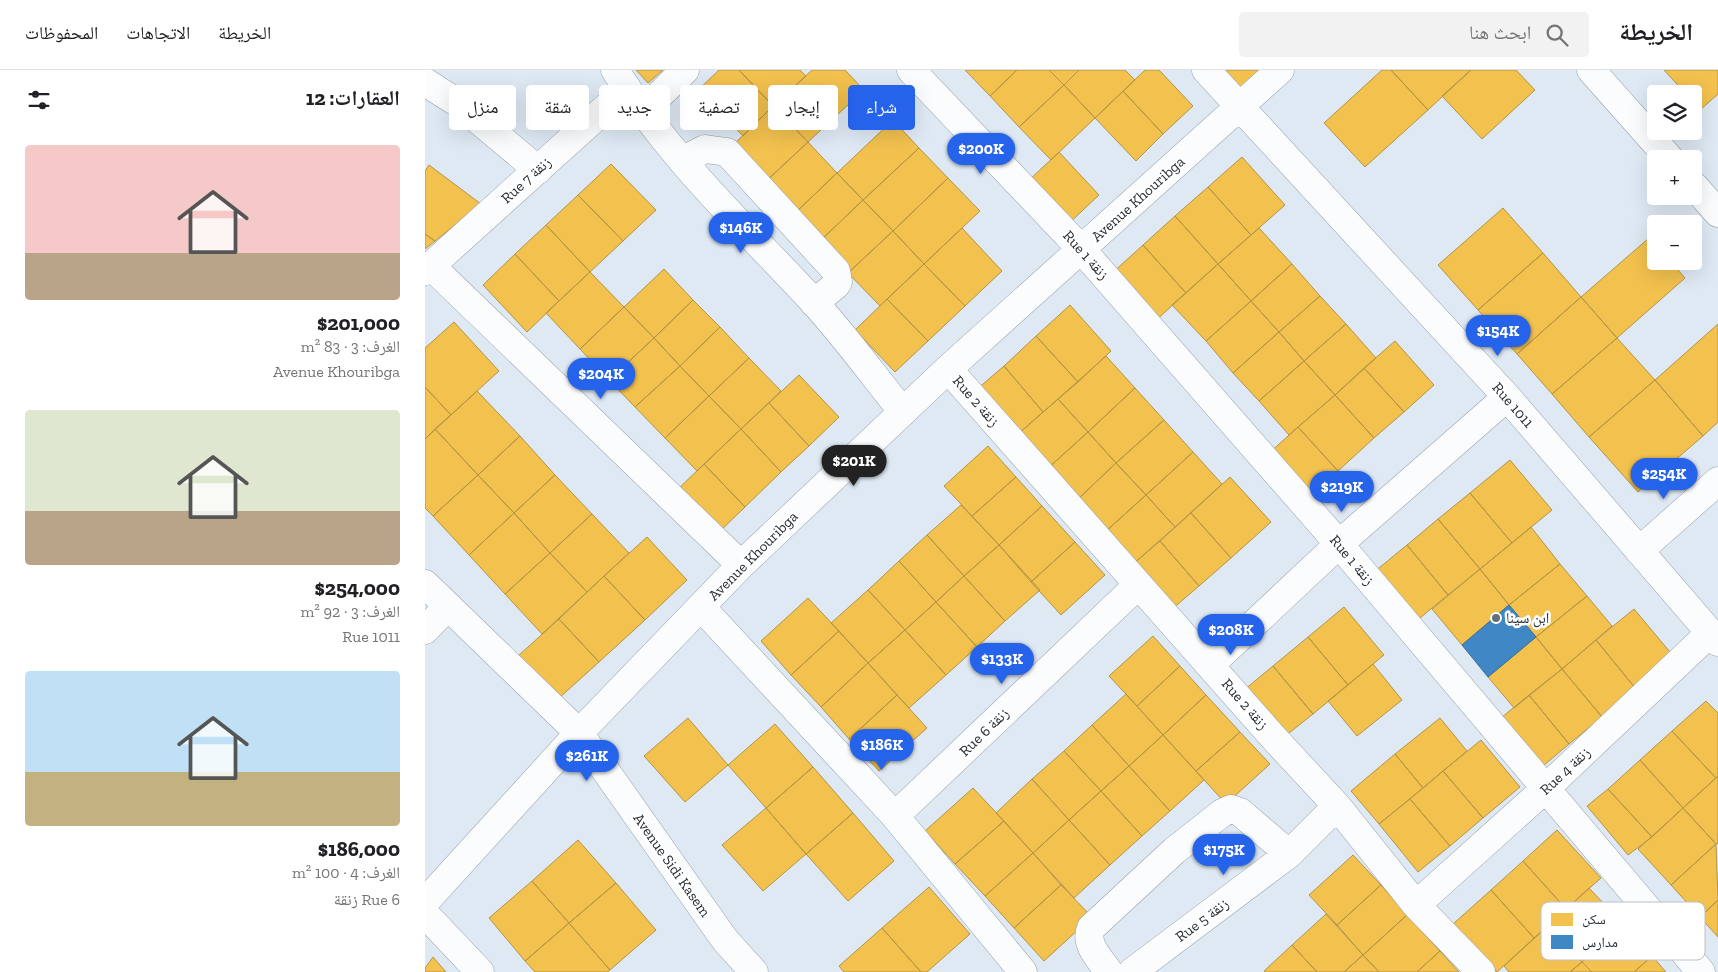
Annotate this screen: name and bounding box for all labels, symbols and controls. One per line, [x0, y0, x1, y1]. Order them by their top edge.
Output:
search box [1239, 12, 1589, 57]
text: الخريطة [1619, 17, 1693, 46]
text: ابحث هنا [1469, 21, 1531, 44]
icon: search [1543, 21, 1571, 49]
text: المحفوظات [25, 22, 98, 44]
text: الاتجاهات [126, 22, 190, 44]
text: الخريطة [218, 22, 271, 44]
text: العقارات: 12 [306, 85, 400, 110]
chip: منزل [449, 85, 516, 130]
chip: شقة [526, 85, 589, 130]
chip: جديد [599, 85, 670, 130]
chip: تصفية [680, 85, 758, 130]
chip: إيجار [768, 85, 838, 130]
chip: شراء [848, 85, 915, 130]
map controls [1647, 85, 1702, 270]
button: layers [1647, 85, 1702, 140]
icon: filters [25, 86, 53, 114]
pin: $200K [946, 132, 1016, 175]
text: $200K [958, 139, 1004, 158]
button: + [1647, 150, 1702, 205]
street label: Avenue Khouribga [1088, 152, 1188, 246]
street label: Rue 7 زنقة [497, 153, 555, 207]
icon: home [168, 177, 258, 267]
pin: $146K [706, 212, 776, 254]
button: − [1647, 215, 1702, 270]
text: $146K [720, 218, 762, 237]
street label: Rue 1 زنقة [1059, 227, 1113, 283]
text: $201,000 [317, 310, 400, 335]
pin: $154K [1463, 314, 1533, 357]
text: $154K [1477, 321, 1519, 340]
text: الغرف: 3 · 83 m² [301, 337, 400, 356]
pin: $204K [566, 358, 636, 400]
text: Avenue Khouribga [273, 362, 400, 381]
text: $204K [578, 364, 624, 383]
street label: Rue 2 زنقة [949, 372, 1003, 430]
street label: Rue 1011 [1488, 379, 1538, 431]
icon: home [168, 442, 258, 532]
pin: $201K [819, 444, 889, 487]
text: $201K [833, 451, 875, 470]
pin: $254K [1629, 458, 1699, 500]
text: $254K [1642, 464, 1686, 483]
pin: $219K [1307, 470, 1377, 513]
text: $219K [1321, 477, 1363, 496]
street label: Avenue Khouribga [705, 508, 801, 604]
street label: Rue 1 زنقة [1326, 531, 1378, 589]
text: $254,000 [315, 575, 400, 600]
text: الغرف: 3 · 92 m² [301, 602, 400, 621]
place label: ابن سينا [1506, 609, 1549, 628]
marker: ابن سينا [1490, 612, 1502, 624]
pin: $208K [1196, 614, 1266, 656]
text: $208K [1208, 620, 1254, 639]
text: Rue 1011 [342, 627, 400, 646]
pin: $133K [967, 642, 1037, 685]
text: $133K [981, 649, 1023, 668]
street label: Rue 2 زنقة [1218, 675, 1272, 733]
icon: home [168, 703, 258, 793]
street label: Rue 6 زنقة [955, 704, 1013, 760]
pin: $186K [847, 728, 917, 771]
text: $186K [861, 735, 903, 754]
pin: $261K [552, 740, 622, 782]
street label: Rue 4 زنقة [1536, 743, 1594, 799]
text: $261K [566, 746, 608, 765]
street label: Avenue Sidi Kasem [630, 810, 715, 920]
pin: $175K [1189, 834, 1259, 876]
text: $186,000 [318, 836, 400, 861]
text: $175K [1203, 840, 1245, 859]
text: الغرف: 4 · 100 m² [292, 863, 400, 882]
text: Rue 6 زنقة [334, 890, 400, 909]
street label: Rue 5 زنقة [1172, 894, 1232, 946]
legend [1541, 902, 1705, 960]
text: سكن [1582, 911, 1606, 928]
text: مدارس [1582, 934, 1618, 951]

